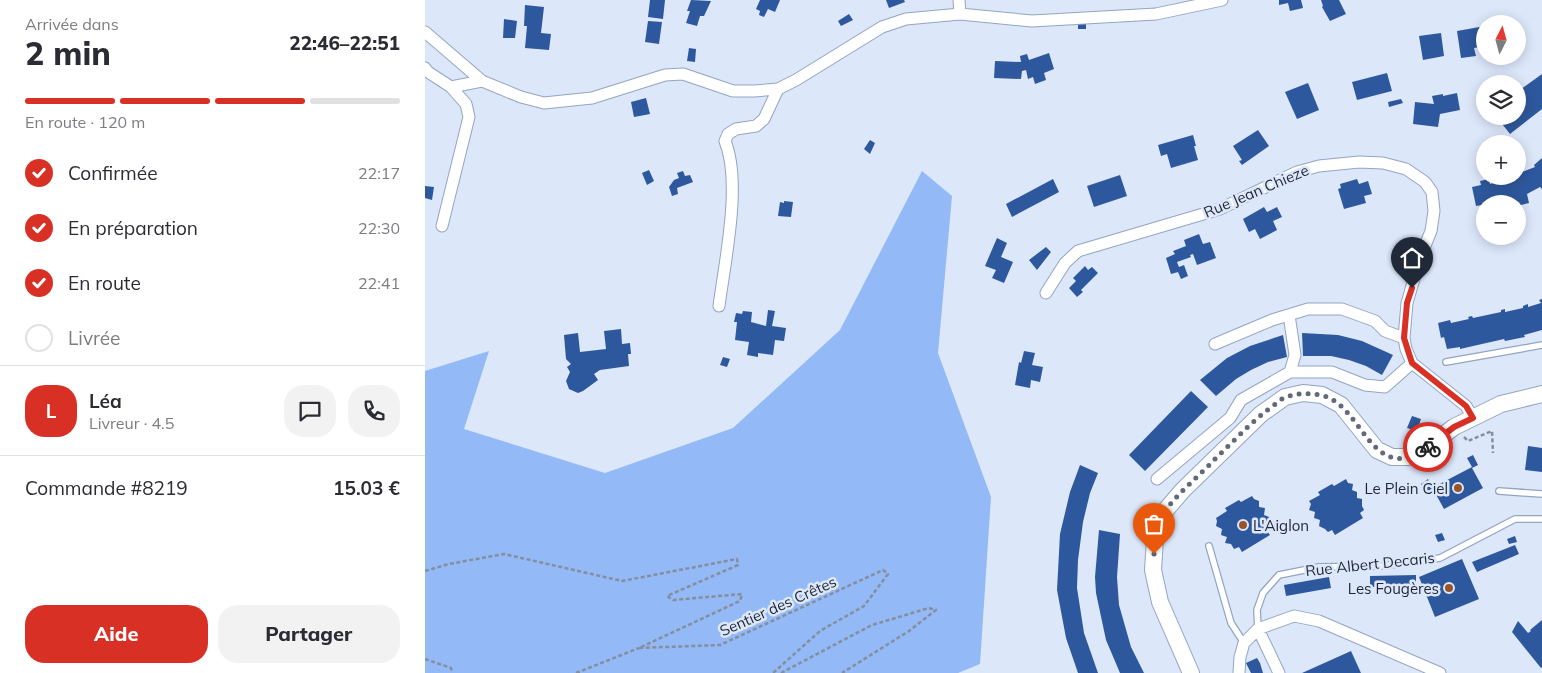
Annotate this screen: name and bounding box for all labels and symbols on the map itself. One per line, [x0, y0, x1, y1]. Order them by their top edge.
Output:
north arrow [1476, 15, 1526, 65]
street label: Rue Jean Chieze [1201, 160, 1311, 222]
pin [1391, 237, 1433, 288]
courier [1403, 422, 1453, 472]
place label: Le Plein Ciel [1364, 479, 1448, 498]
marker: Le Plein Ciel [1452, 482, 1464, 494]
pin [1133, 503, 1175, 554]
place label: L'Aiglon [1253, 516, 1309, 535]
marker: L'Aiglon [1237, 519, 1249, 531]
street label: Rue Albert Decaris [1304, 548, 1436, 580]
street label: Sentier des Crêtes [717, 572, 839, 640]
place label: Les Fougères [1348, 579, 1439, 598]
marker: Les Fougères [1443, 582, 1455, 594]

